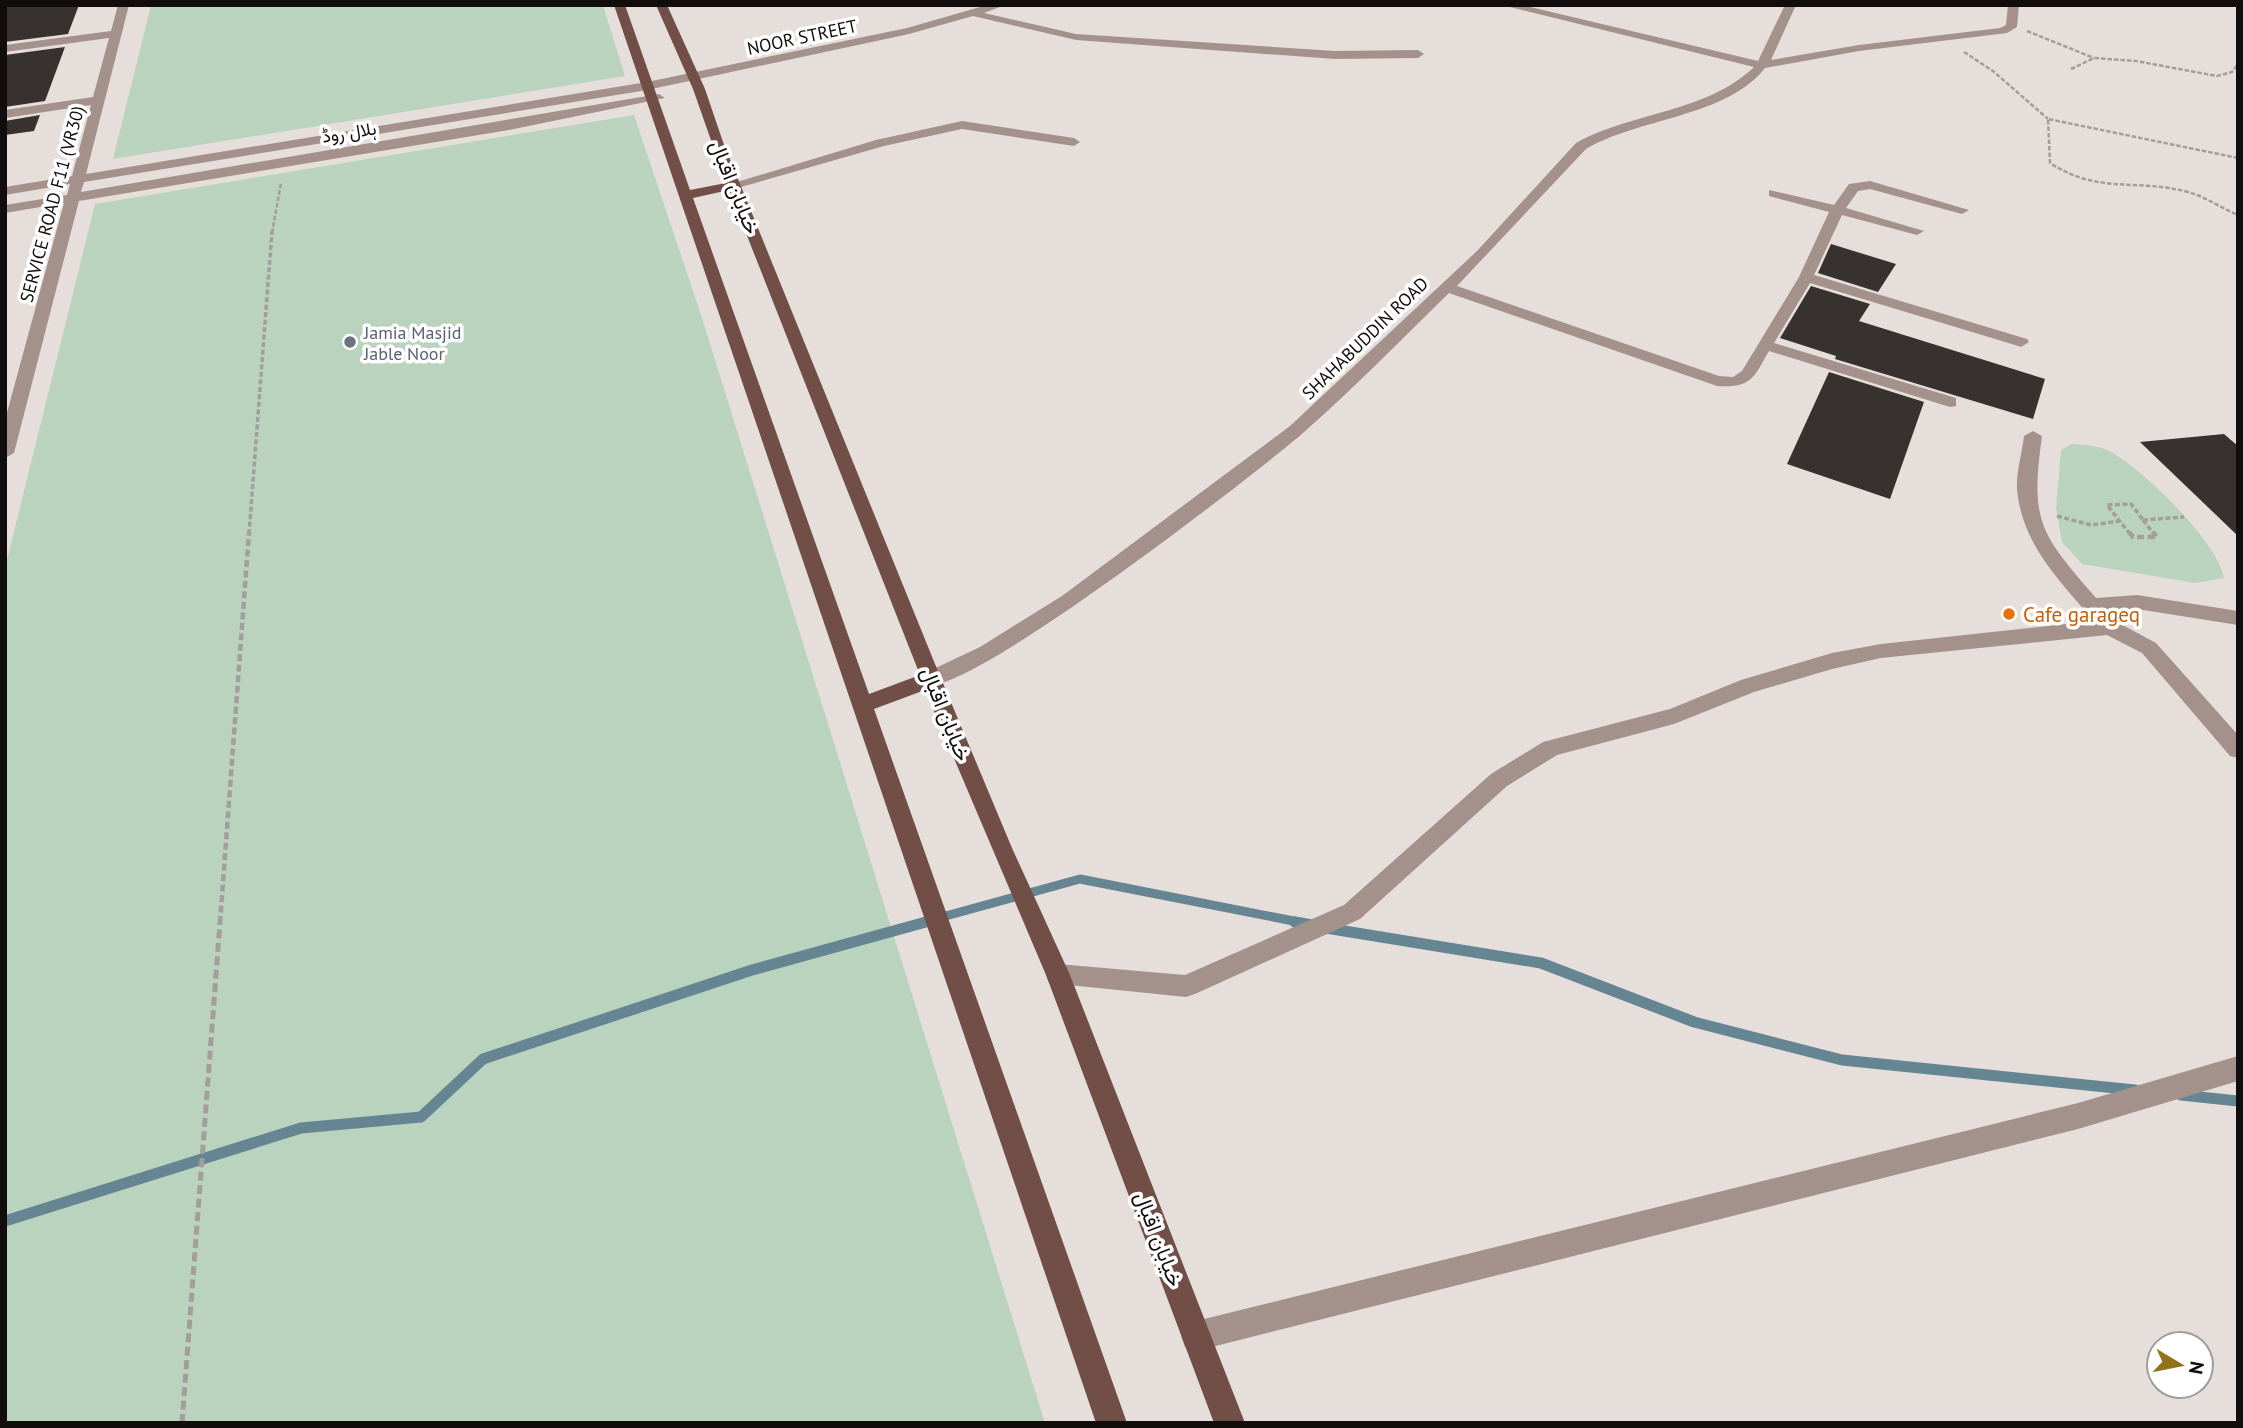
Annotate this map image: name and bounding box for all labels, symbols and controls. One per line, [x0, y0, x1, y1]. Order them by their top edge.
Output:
street label: NOOR STREET [745, 14, 859, 60]
street label: SERVICE ROAD F11 (VR30) [15, 103, 89, 305]
street label: ہلال روڈ [320, 116, 378, 149]
street label: خیابان اقبال [704, 136, 766, 238]
street label: SHAHABUDDIN ROAD [1297, 272, 1433, 404]
place label: Jamia Masjid Jable Noor [363, 321, 461, 365]
marker: Jamia Masjid Jable Noor [342, 334, 358, 350]
place label: Cafe garageq [2023, 601, 2140, 628]
marker: Cafe garageq [2001, 606, 2017, 622]
street label: خیابان اقبال [915, 663, 977, 765]
street label: خیابان اقبال [1129, 1188, 1189, 1290]
north arrow [2145, 1330, 2215, 1400]
text: N [2184, 1360, 2210, 1376]

